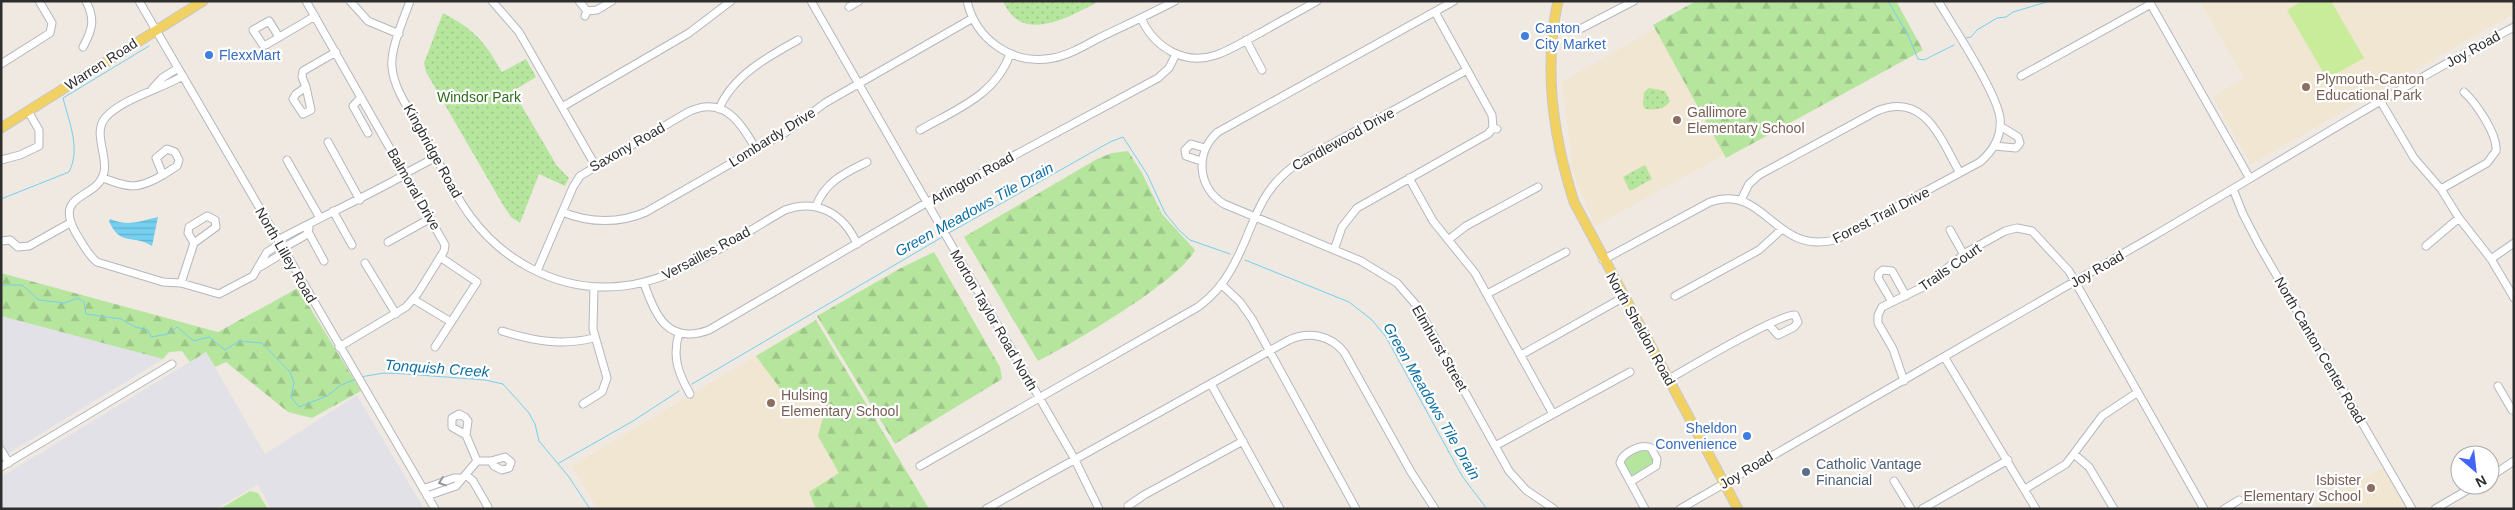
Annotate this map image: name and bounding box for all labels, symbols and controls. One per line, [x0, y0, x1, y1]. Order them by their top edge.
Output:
place label: Canton City Market [1535, 20, 1606, 52]
street label: Joy Road [2443, 28, 2503, 70]
marker: Canton City Market [1519, 30, 1531, 42]
street label: Warren Road [62, 35, 140, 93]
place label: FlexxMart [219, 47, 281, 63]
marker: FlexxMart [203, 49, 215, 61]
place label: Plymouth-Canton Educational Park [2316, 71, 2424, 103]
marker: Plymouth-Canton Educational Park [2300, 81, 2312, 93]
park label: Windsor Park [437, 89, 522, 105]
street label: Kingbridge Road [401, 102, 465, 200]
street label: Lombardy Drive [726, 104, 818, 170]
street label: Candlewood Drive [1289, 104, 1397, 174]
place label: Gallimore Elementary School [1687, 104, 1805, 136]
marker: Gallimore Elementary School [1671, 114, 1683, 126]
street label: Saxony Road [587, 119, 667, 175]
street label: Balmoral Drive [384, 145, 444, 233]
street label: Arlington Road [928, 149, 1016, 207]
water label: Green Meadows Tile Drain [892, 158, 1056, 260]
street label: Forest Trail Drive [1830, 184, 1932, 246]
street label: North Lilley Road [252, 204, 320, 306]
street label: Versailles Road [659, 223, 753, 283]
street label: Trails Court [1916, 240, 1984, 294]
street label: Morton Taylor Road North [947, 247, 1041, 393]
street label: Joy Road [2067, 247, 2127, 291]
street label: North Sheldon Road [1603, 270, 1679, 388]
street label: North Canton Center Road [2271, 274, 2369, 426]
street label: Elmhurst Street [1409, 302, 1471, 394]
water label: Green Meadows Tile Drain [1380, 320, 1484, 482]
water label: Tonquish Creek [384, 356, 491, 380]
place label: Hulsing Elementary School [781, 387, 899, 419]
marker: Hulsing Elementary School [765, 397, 777, 409]
place label: Sheldon Convenience [1655, 420, 1737, 452]
marker: Sheldon Convenience [1741, 430, 1753, 442]
north arrow [2450, 445, 2500, 495]
street label: Joy Road [1717, 448, 1775, 492]
place label: Catholic Vantage Financial [1816, 456, 1922, 488]
marker: Catholic Vantage Financial [1800, 466, 1812, 478]
place label: Isbister Elementary School [2243, 472, 2361, 504]
text: N [2473, 472, 2489, 491]
one-way arrow [439, 476, 447, 486]
marker: Isbister Elementary School [2365, 482, 2377, 494]

